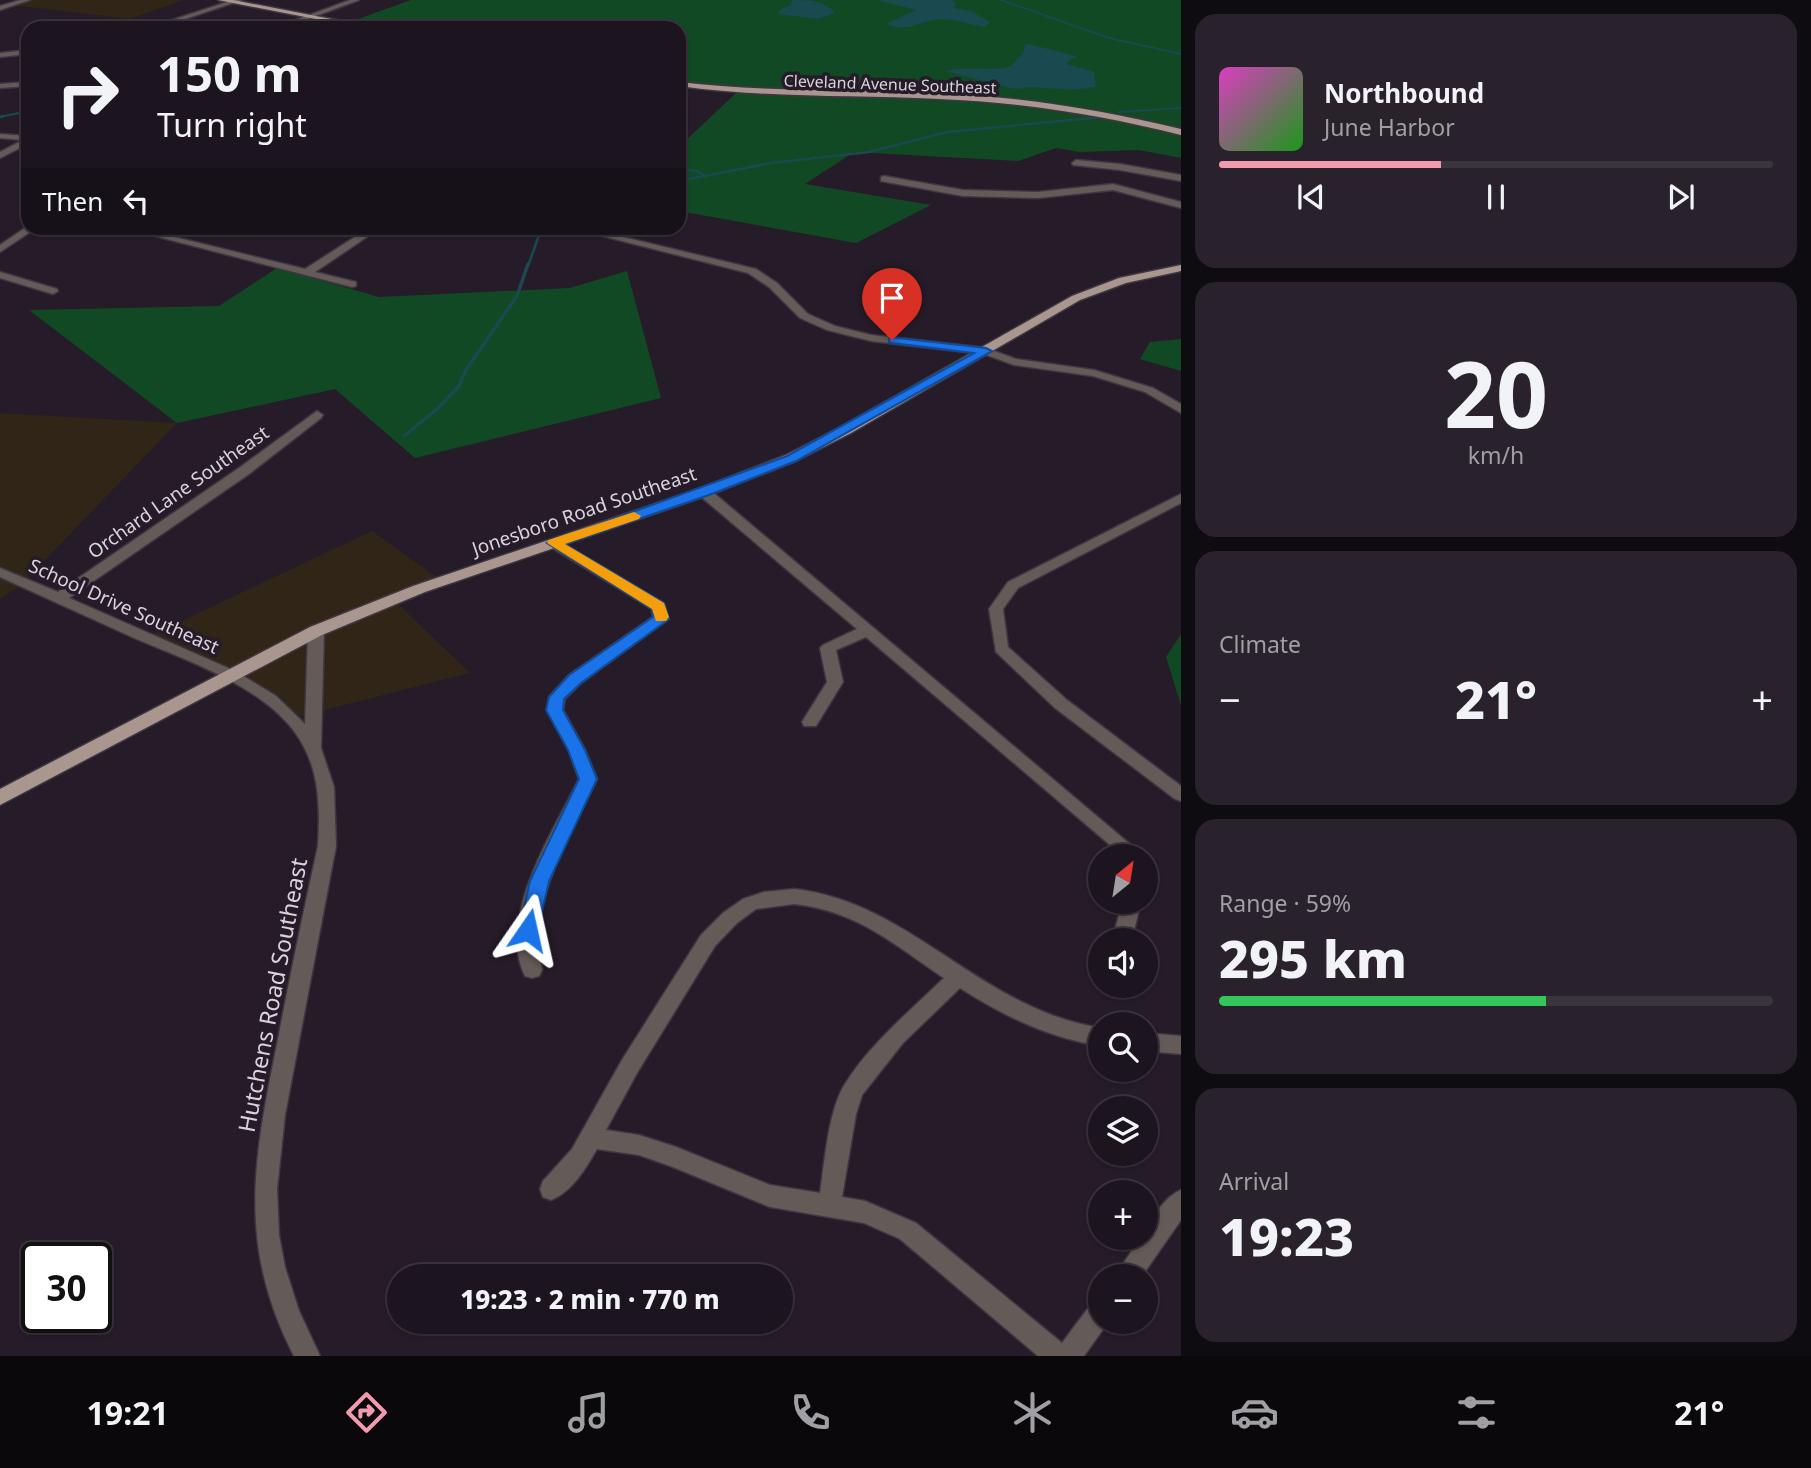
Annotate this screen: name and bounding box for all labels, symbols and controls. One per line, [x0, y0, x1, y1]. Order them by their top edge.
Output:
text: 150 m [157, 40, 302, 106]
icon: right [42, 49, 133, 140]
street label: Cleveland Avenue Southeast [783, 69, 997, 99]
text: Northbound [1324, 75, 1484, 111]
text: Turn right [157, 103, 307, 146]
text: June Harbor [1324, 111, 1455, 143]
icon: previous [1292, 178, 1330, 216]
icon: pause [1477, 178, 1515, 216]
icon: next [1662, 178, 1700, 216]
icon: left [117, 182, 155, 220]
text: Then [42, 183, 103, 219]
pin [862, 268, 922, 340]
icon: arrive [873, 279, 911, 317]
text: 20 [1444, 331, 1548, 455]
street label: Orchard Lane Southeast [82, 419, 274, 564]
text: km/h [1468, 439, 1524, 471]
street label: Jonesboro Road Southeast [467, 460, 700, 562]
street label: School Drive Southeast [25, 552, 223, 660]
text: Climate [1219, 628, 1301, 660]
text: 21° [1455, 663, 1537, 734]
text: − [1219, 673, 1241, 725]
text: + [1751, 673, 1773, 725]
north arrow [1088, 844, 1158, 914]
map controls [1088, 844, 1158, 1334]
street label: Hutchens Road Southeast [230, 855, 314, 1135]
text: Range · 59% [1219, 887, 1351, 919]
position arrow [491, 893, 565, 967]
text: 295 km [1219, 922, 1407, 993]
button: sound [1088, 928, 1158, 998]
button: search [1088, 1012, 1158, 1082]
button: layers [1088, 1096, 1158, 1166]
text: Arrival [1219, 1165, 1289, 1197]
button: + [1088, 1180, 1158, 1250]
text: 19:23 [1219, 1200, 1354, 1271]
speed limit sign: 30 [21, 1242, 112, 1333]
button: − [1088, 1264, 1158, 1334]
text: 19:23 · 2 min · 770 m [460, 1281, 720, 1317]
icon: directions [342, 1388, 391, 1437]
icon: music [564, 1388, 613, 1437]
icon: phone [786, 1388, 835, 1437]
icon: climate [1008, 1388, 1057, 1437]
icon: car [1230, 1388, 1279, 1437]
icon: filters [1452, 1388, 1501, 1437]
text: 19:21 [87, 1391, 169, 1434]
text: 21° [1674, 1391, 1724, 1434]

